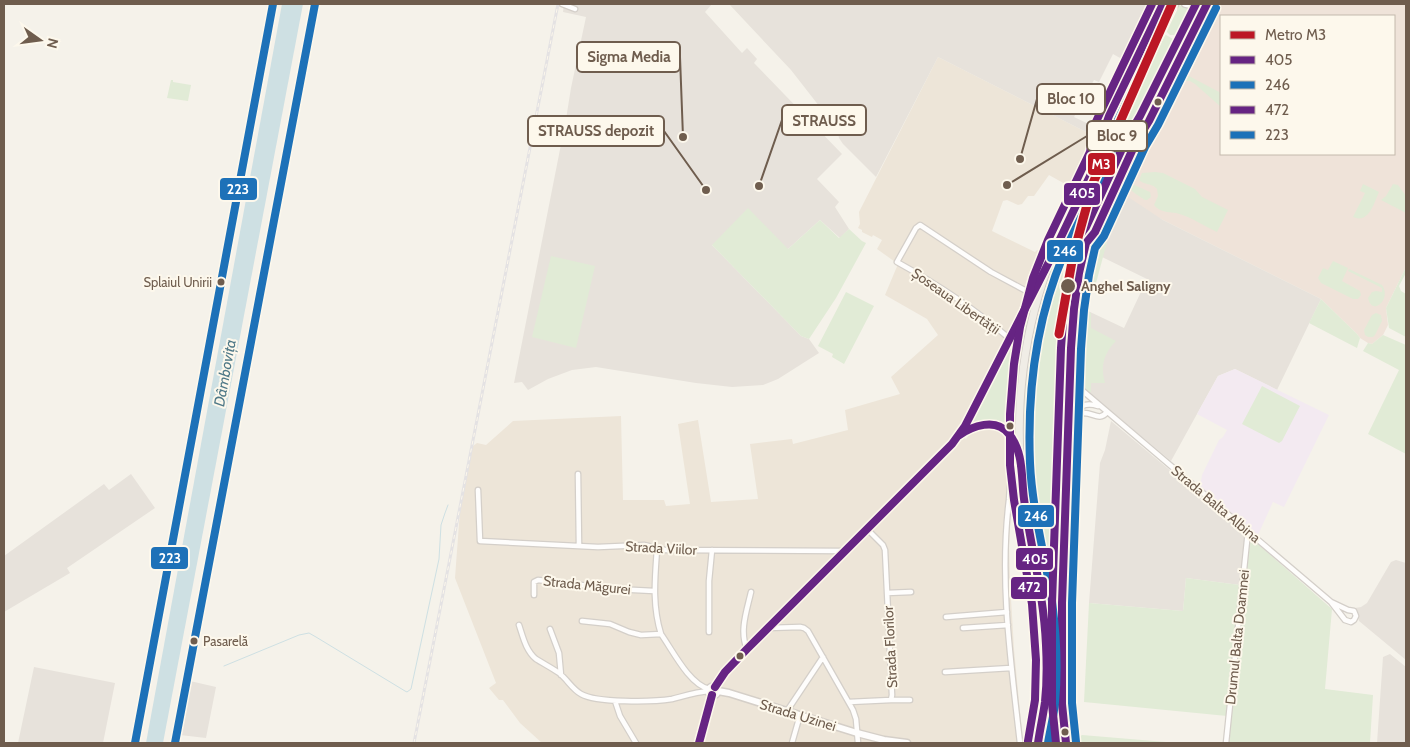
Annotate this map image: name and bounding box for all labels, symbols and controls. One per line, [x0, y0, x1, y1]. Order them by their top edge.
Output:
north arrow [15, 15, 65, 65]
legend [1220, 15, 1395, 155]
text: Metro M3 [1265, 26, 1326, 44]
text: N [43, 36, 63, 50]
callout: Sigma Media [577, 42, 680, 72]
text: Sigma Media [587, 48, 671, 66]
text: 405 [1265, 51, 1292, 69]
text: 246 [1265, 76, 1290, 94]
callout: Bloc 10 [1037, 84, 1105, 114]
text: Bloc 10 [1047, 90, 1095, 108]
unlabelled marker [1153, 97, 1163, 107]
text: 472 [1265, 101, 1289, 119]
callout: STRAUSS [782, 105, 866, 135]
text: STRAUSS [792, 112, 856, 130]
callout: STRAUSS depozit [528, 116, 664, 146]
callout: Bloc 9 [1087, 121, 1147, 151]
text: STRAUSS depozit [538, 122, 654, 140]
text: 223 [1265, 126, 1289, 144]
text: Bloc 9 [1097, 127, 1137, 145]
line badge: M3 [1087, 152, 1116, 176]
text: M3 [1091, 155, 1111, 173]
line badge: 223 [219, 177, 258, 201]
text: 223 [227, 180, 249, 198]
line badge: 405 [1063, 182, 1101, 206]
text: 405 [1069, 184, 1095, 202]
line badge: 246 [1046, 239, 1084, 263]
text: 246 [1053, 242, 1077, 260]
street label: Șoseaua Libertății [908, 264, 1004, 338]
place label: Splaiul Unirii [144, 274, 212, 290]
marker: Splaiul Unirii [216, 277, 226, 287]
marker: Anghel Saligny [1059, 277, 1077, 295]
place label: Anghel Saligny [1081, 277, 1171, 295]
water label: Dâmbovița [210, 338, 240, 408]
unlabelled marker [1005, 421, 1015, 431]
street label: Strada Balta Albina [1168, 461, 1265, 547]
line badge: 246 [1017, 504, 1055, 528]
text: 246 [1024, 507, 1048, 525]
street label: Strada Viilor [625, 537, 698, 559]
line badge: 223 [150, 546, 189, 570]
line badge: 405 [1015, 547, 1054, 571]
text: 223 [159, 549, 181, 567]
text: 405 [1022, 550, 1048, 568]
street label: Drumul Balta Doamnei [1221, 569, 1253, 705]
street label: Strada Măgurei [542, 571, 632, 599]
line badge: 472 [1010, 576, 1048, 600]
text: 472 [1017, 578, 1041, 596]
street label: Strada Florilor [879, 605, 901, 689]
place label: Pasarelă [203, 633, 249, 649]
marker: Pasarelă [189, 636, 199, 646]
unlabelled marker [735, 651, 745, 661]
street label: Strada Uzinei [758, 695, 838, 735]
unlabelled marker [1060, 727, 1070, 737]

